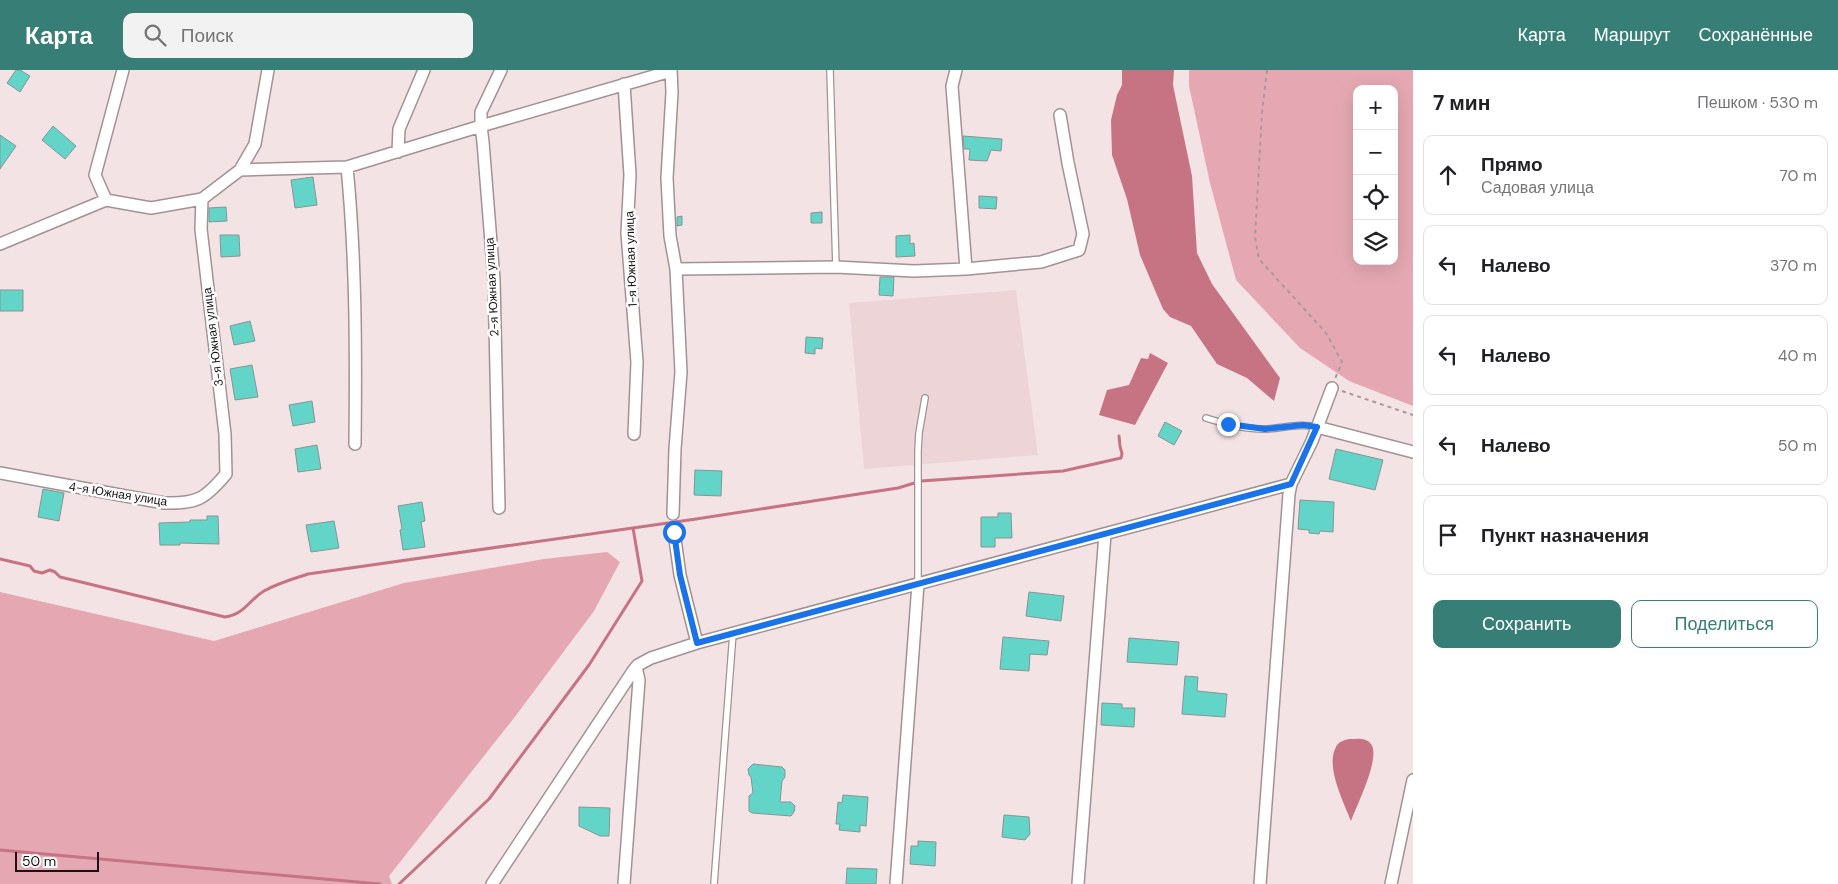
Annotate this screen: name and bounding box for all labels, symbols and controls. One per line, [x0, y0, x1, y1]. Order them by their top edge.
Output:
search box [123, 13, 473, 58]
text: Карта [25, 20, 93, 51]
icon: search [141, 21, 169, 49]
text: Поиск [181, 23, 233, 48]
text: Карта [1518, 23, 1566, 47]
text: Маршрут [1594, 23, 1670, 47]
text: Сохранённые [1698, 23, 1813, 47]
map controls [1353, 85, 1398, 265]
button: + [1353, 85, 1398, 130]
text: 7 мин [1433, 89, 1490, 117]
text: Пешком · 530 m [1697, 92, 1818, 113]
button: − [1353, 130, 1398, 175]
text: Прямо [1481, 152, 1543, 177]
icon: ahead [1434, 161, 1462, 189]
text: 70 m [1779, 165, 1817, 186]
button: locate [1353, 175, 1398, 220]
text: Садовая улица [1481, 177, 1594, 198]
street label: 1-я Южная улица [621, 210, 641, 307]
button: layers [1353, 220, 1398, 265]
street label: 2-я Южная улица [481, 237, 503, 337]
icon: left [1434, 251, 1462, 279]
text: Налево [1481, 253, 1551, 278]
text: 370 m [1770, 255, 1817, 276]
street label: 3-я Южная улица [199, 286, 227, 387]
icon: left [1434, 341, 1462, 369]
text: Налево [1481, 343, 1551, 368]
text: 40 m [1778, 345, 1817, 366]
route end [1217, 413, 1240, 436]
icon: left [1434, 431, 1462, 459]
text: Налево [1481, 433, 1551, 458]
text: 50 m [1778, 435, 1817, 456]
street label: 4-я Южная улица [68, 478, 169, 510]
route start [663, 521, 686, 544]
icon: arrive [1434, 521, 1462, 549]
text: Пункт назначения [1481, 523, 1649, 548]
button: Сохранить [1433, 600, 1621, 648]
button: Поделиться [1631, 600, 1818, 648]
scale bar [15, 849, 99, 872]
text: 50 m [22, 852, 56, 870]

